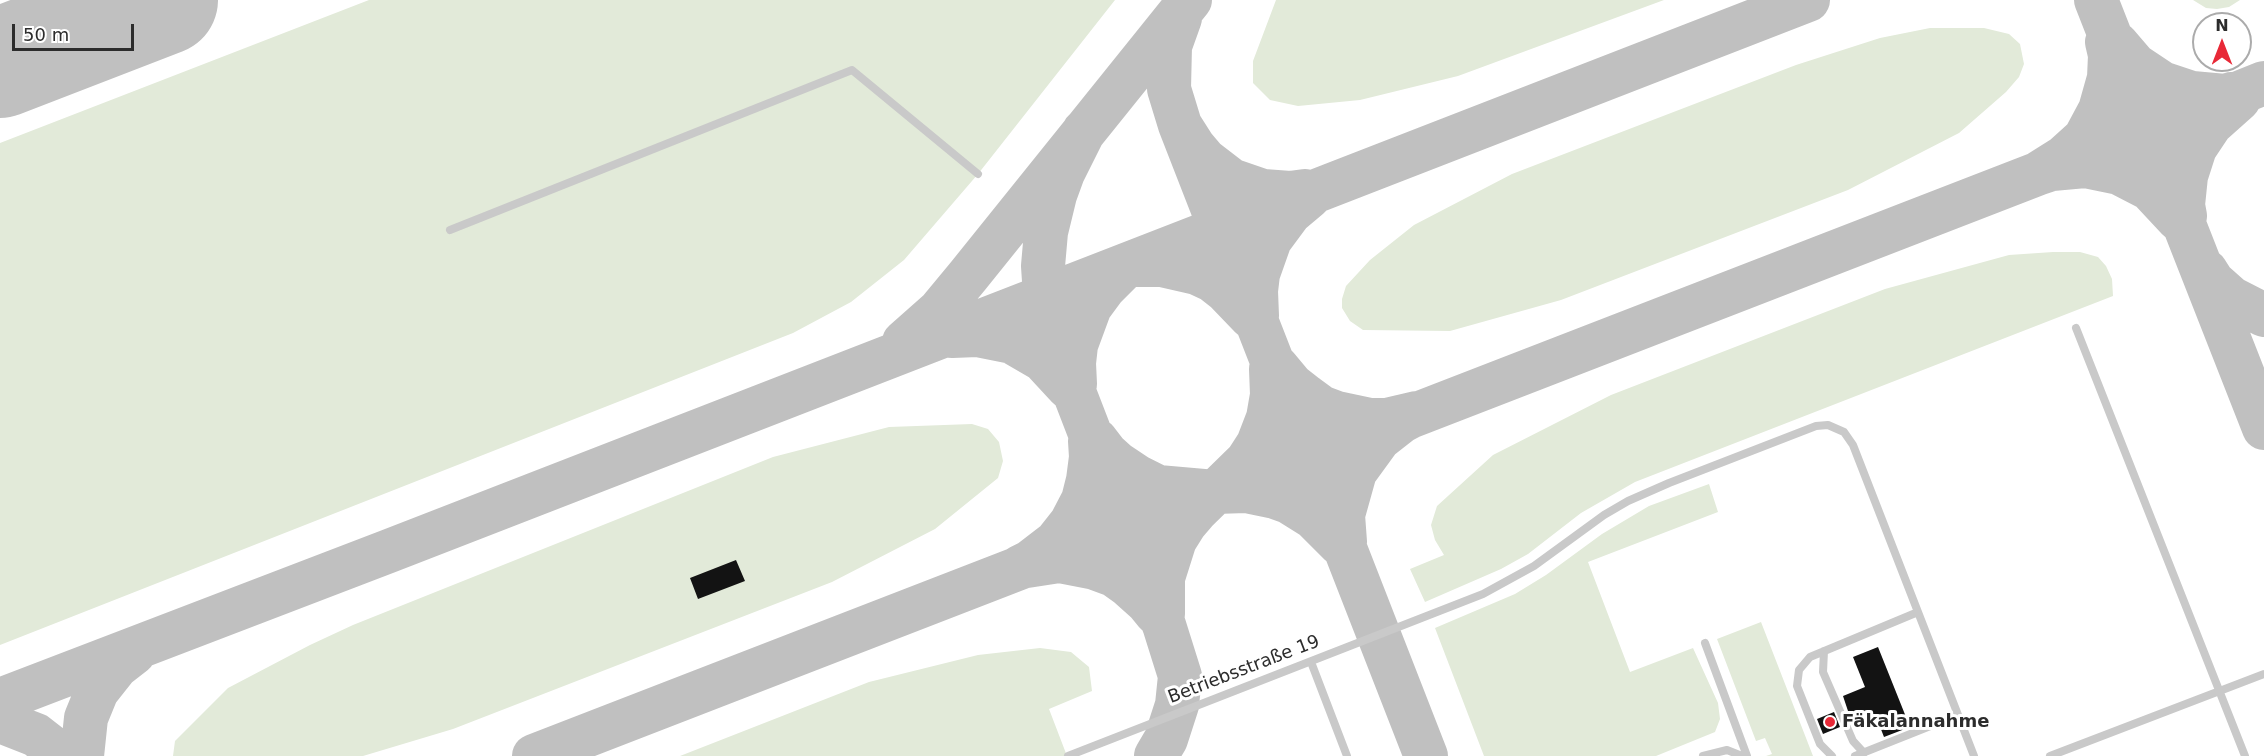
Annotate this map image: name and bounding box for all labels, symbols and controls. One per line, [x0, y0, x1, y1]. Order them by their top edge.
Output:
scale bar [15, 12, 136, 50]
north arrow [2192, 12, 2252, 72]
text: N [2215, 16, 2229, 35]
text: 50 m [23, 24, 69, 45]
street label: Betriebsstraße 19 [1165, 631, 1323, 709]
place label: Fäkalannahme [1842, 711, 1989, 733]
marker: Fäkalannahme [1823, 715, 1837, 729]

